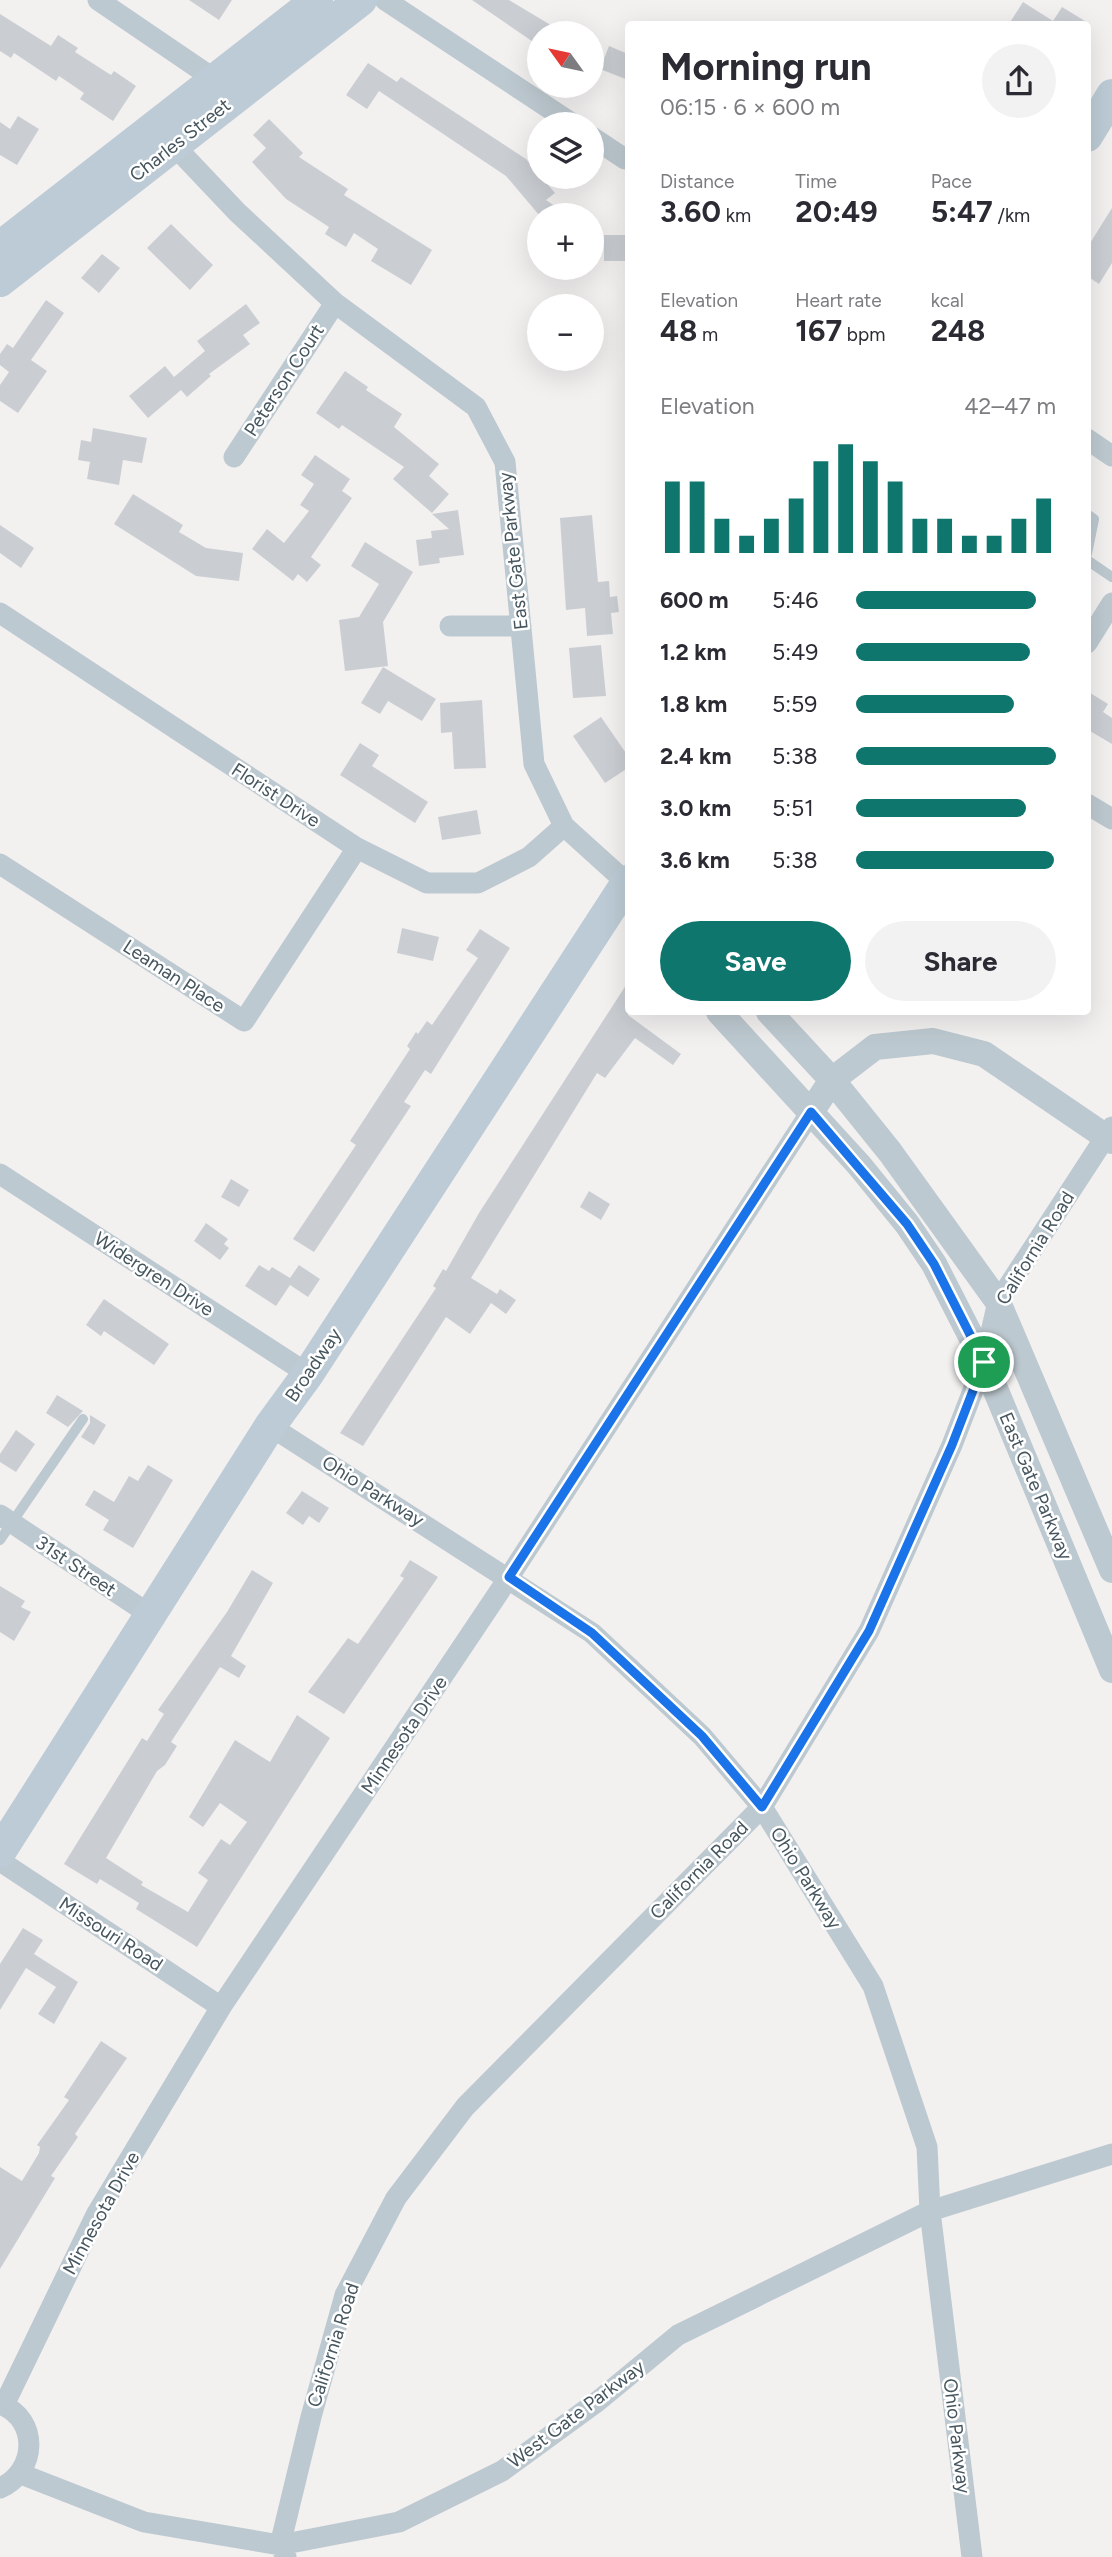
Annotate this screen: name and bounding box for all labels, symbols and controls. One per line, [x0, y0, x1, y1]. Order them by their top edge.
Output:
north arrow [527, 21, 604, 98]
map controls [527, 21, 604, 371]
text: Morning run [660, 44, 872, 90]
button: share [982, 44, 1056, 118]
street label: Charles Street [125, 93, 235, 187]
text: 06:15 · 6 × 600 m [660, 93, 840, 121]
button: layers [527, 112, 604, 189]
text: Distance [660, 170, 734, 193]
text: Time [795, 170, 837, 193]
text: Pace [931, 170, 972, 193]
text: 3.60 [660, 193, 721, 230]
text: 20:49 [795, 193, 878, 230]
text: 5:47 [931, 193, 993, 230]
button: + [527, 203, 604, 280]
text: km [721, 204, 751, 227]
text: /km [993, 204, 1030, 227]
text: Elevation [660, 289, 738, 312]
text: Heart rate [795, 289, 882, 312]
text: kcal [931, 289, 964, 312]
button: − [527, 294, 604, 371]
text: 48 [660, 312, 697, 349]
text: 167 [795, 312, 842, 349]
text: 248 [931, 312, 985, 349]
street label: Peterson Court [239, 320, 329, 440]
text: m [697, 323, 718, 346]
text: bpm [842, 323, 885, 346]
text: Elevation [660, 392, 755, 420]
text: 42–47 m [964, 392, 1056, 420]
street label: East Gate Parkway [493, 471, 533, 631]
text: 600 m [660, 586, 729, 614]
text: 5:46 [772, 586, 818, 614]
text: 1.2 km [660, 638, 727, 666]
text: 5:49 [772, 638, 818, 666]
text: 1.8 km [660, 690, 727, 718]
text: 5:59 [772, 690, 817, 718]
text: 2.4 km [660, 742, 731, 770]
text: 5:38 [772, 742, 818, 770]
street label: Florist Drive [227, 758, 325, 832]
text: 3.0 km [660, 794, 731, 822]
text: 5:51 [772, 794, 814, 822]
text: 3.6 km [660, 846, 730, 874]
text: 5:38 [772, 846, 818, 874]
button: Save [660, 921, 851, 1001]
button: Share [865, 921, 1056, 1001]
street label: Leaman Place [119, 935, 229, 1017]
street label: California Road [991, 1187, 1079, 1309]
street label: Widergren Drive [90, 1227, 218, 1321]
street label: Broadway [280, 1324, 346, 1406]
pin [954, 1332, 1014, 1392]
icon: arrive [965, 1343, 1003, 1381]
street label: East Gate Parkway [994, 1409, 1078, 1563]
street label: Ohio Parkway [318, 1451, 428, 1531]
street label: 31st Street [31, 1531, 121, 1601]
street label: Minnesota Drive [356, 1672, 452, 1798]
street label: California Road [645, 1816, 753, 1924]
street label: Ohio Parkway [766, 1823, 846, 1933]
street label: Missouri Road [55, 1892, 167, 1976]
street label: Minnesota Drive [58, 2147, 144, 2279]
street label: California Road [302, 2280, 364, 2410]
street label: West Gate Parkway [503, 2355, 649, 2473]
street label: Ohio Parkway [939, 2377, 975, 2495]

